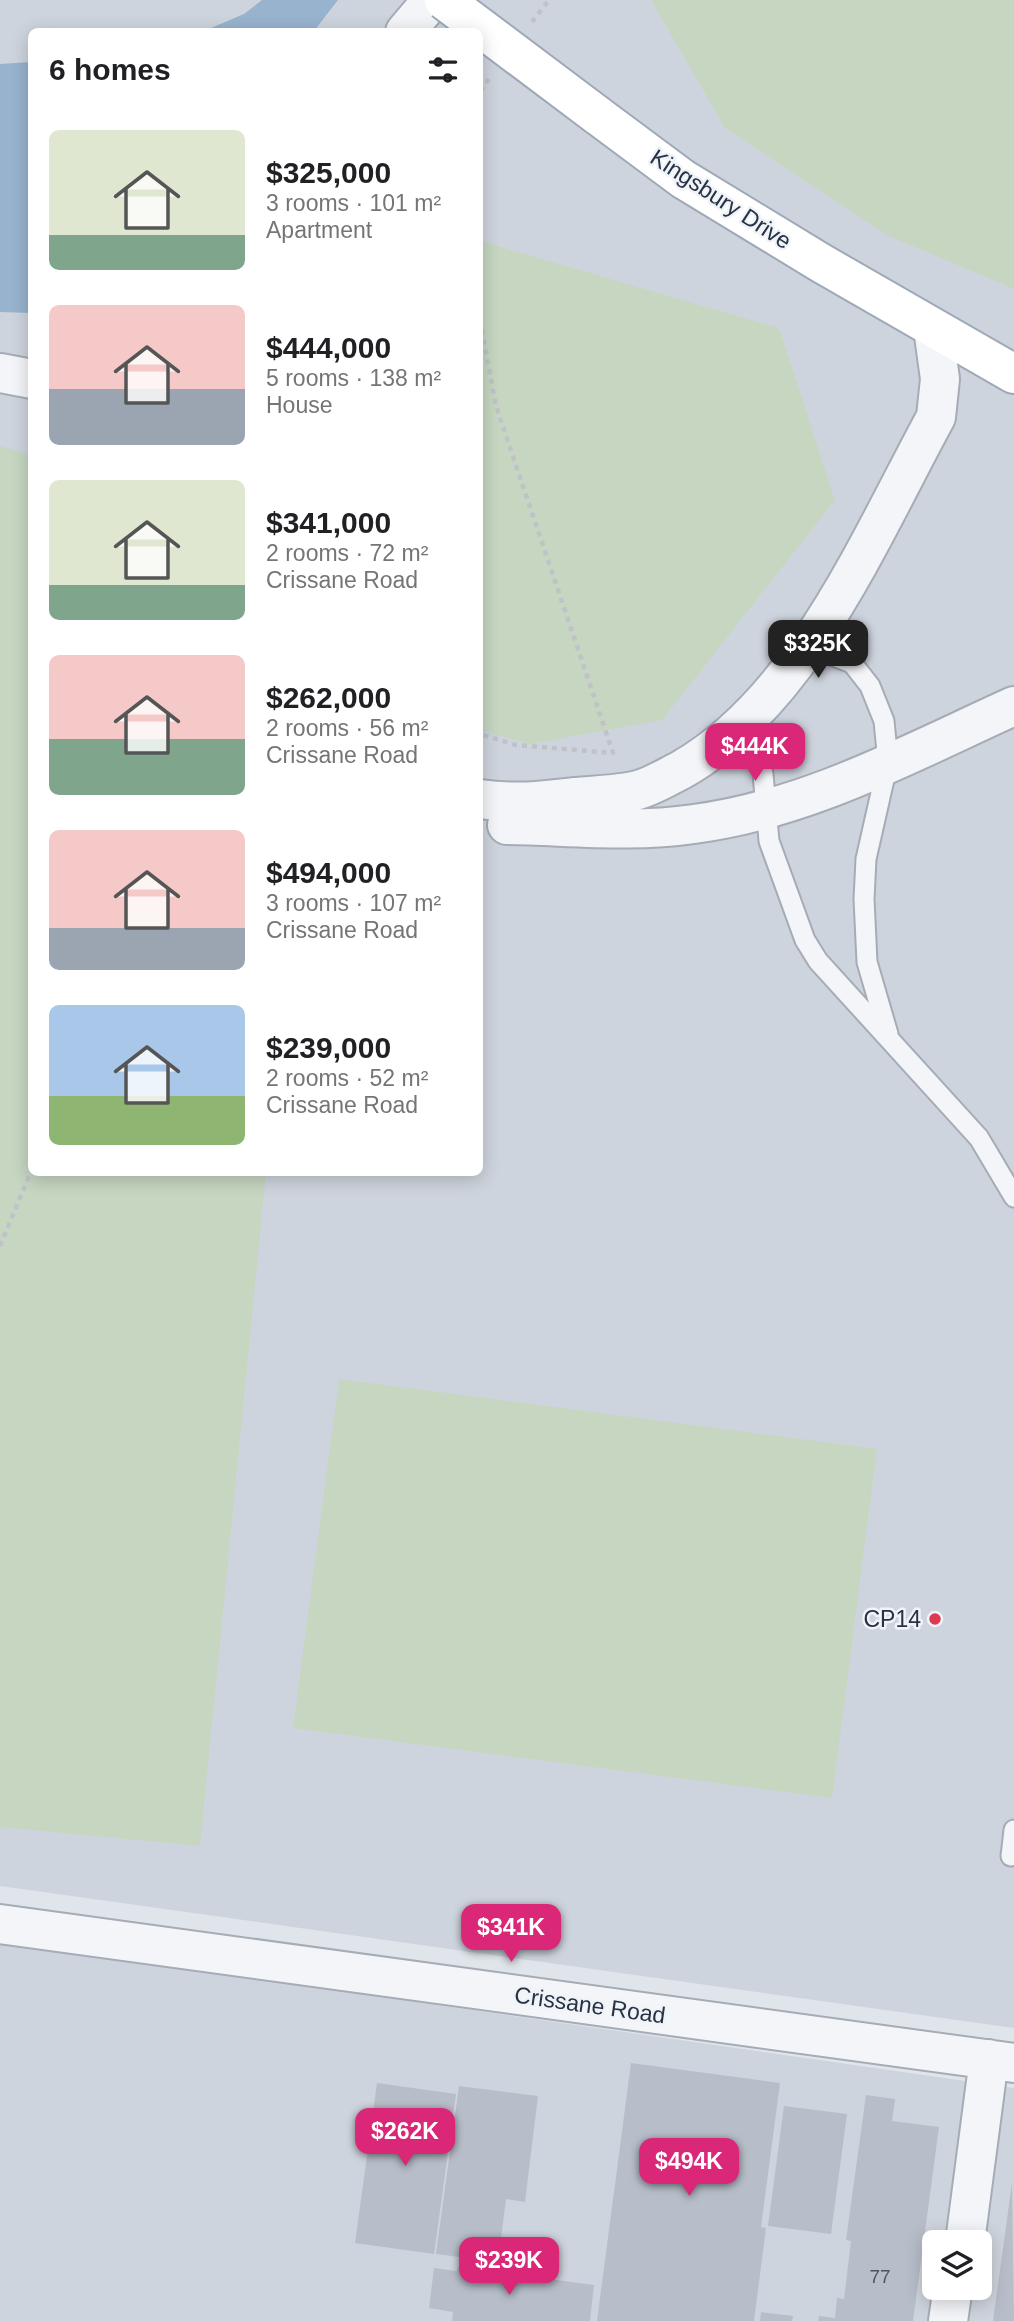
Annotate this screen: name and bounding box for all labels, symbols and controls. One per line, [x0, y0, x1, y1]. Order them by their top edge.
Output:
icon: filters [424, 51, 462, 89]
text: 6 homes [49, 53, 171, 86]
street label: Kingsbury Drive [646, 144, 796, 254]
text: $325,000 [266, 156, 391, 189]
icon: home [105, 158, 189, 242]
text: 3 rooms · 101 m² [266, 190, 441, 216]
text: Apartment [266, 217, 372, 243]
text: $444,000 [266, 331, 391, 364]
icon: home [105, 333, 189, 417]
text: 5 rooms · 138 m² [266, 365, 441, 391]
text: House [266, 392, 332, 418]
text: $341,000 [266, 506, 391, 539]
icon: home [105, 508, 189, 592]
text: 2 rooms · 72 m² [266, 540, 428, 566]
text: Crissane Road [266, 567, 418, 593]
pin: $325K [769, 620, 867, 680]
text: $325K [784, 630, 852, 656]
text: $262,000 [266, 681, 391, 714]
icon: home [105, 683, 189, 767]
text: 2 rooms · 56 m² [266, 715, 428, 741]
pin: $444K [706, 724, 804, 783]
text: $444K [721, 733, 789, 759]
text: Crissane Road [266, 742, 418, 768]
text: $494,000 [266, 856, 391, 889]
icon: home [105, 858, 189, 942]
text: 3 rooms · 107 m² [266, 890, 441, 916]
text: Crissane Road [266, 917, 418, 943]
text: $239,000 [266, 1031, 391, 1064]
icon: home [105, 1033, 189, 1117]
text: 2 rooms · 52 m² [266, 1065, 428, 1091]
text: Crissane Road [266, 1092, 418, 1118]
place label: CP14 [863, 1606, 921, 1632]
marker: CP14 [927, 1611, 943, 1627]
pin: $341K [462, 1904, 560, 1964]
text: $341K [477, 1914, 545, 1940]
street label: Crissane Road [513, 1982, 667, 2028]
pin: $262K [356, 2108, 454, 2168]
text: $262K [371, 2118, 439, 2144]
pin: $494K [640, 2138, 738, 2198]
text: $494K [655, 2148, 723, 2174]
map controls [922, 2230, 992, 2300]
button: layers [922, 2230, 992, 2300]
pin: $239K [460, 2238, 558, 2297]
text: $239K [475, 2247, 543, 2273]
house number: 77 [869, 2266, 891, 2287]

